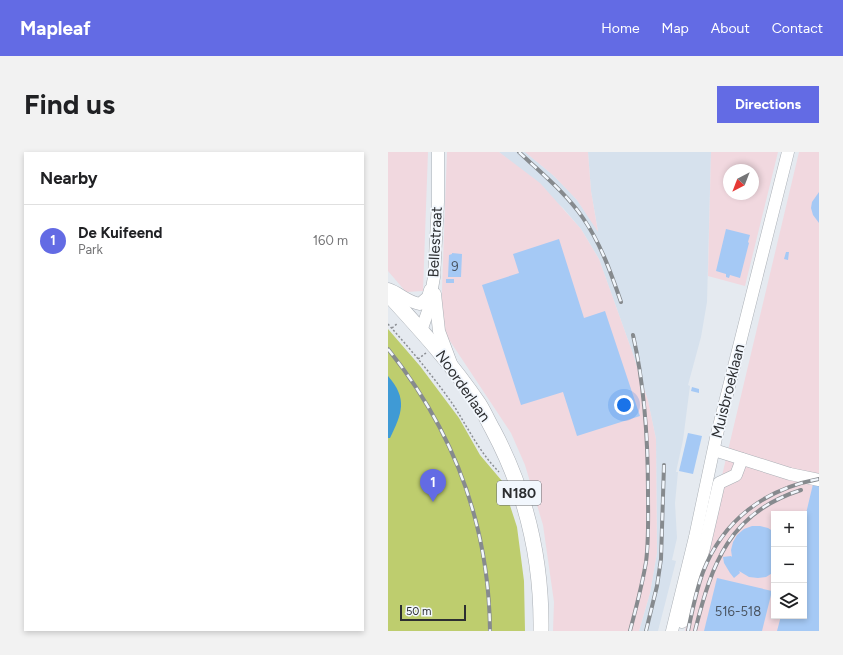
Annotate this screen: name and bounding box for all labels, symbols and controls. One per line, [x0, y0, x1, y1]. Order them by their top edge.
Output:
text: Mapleaf [20, 17, 91, 40]
text: Home [601, 20, 640, 37]
text: Map [662, 20, 689, 37]
text: About [711, 20, 750, 37]
text: Contact [772, 20, 823, 37]
button: Directions [717, 86, 819, 123]
text: Find us [24, 87, 115, 121]
north arrow [723, 164, 759, 200]
text: Nearby [40, 168, 98, 188]
street label: Bellestraat [424, 206, 446, 278]
text: De Kuifeend [78, 224, 163, 242]
text: 1 [50, 233, 56, 248]
text: 160 m [313, 233, 348, 248]
text: Park [78, 242, 103, 257]
house number: 9 [451, 259, 459, 274]
street label: Muisbroeklaan [708, 342, 748, 440]
street label: Noorderlaan [432, 347, 494, 425]
your location [614, 395, 634, 415]
pin: 1 [420, 469, 446, 502]
road number: N180 [497, 481, 541, 505]
map controls [771, 511, 807, 619]
button: + [771, 511, 807, 547]
button: − [771, 547, 807, 583]
button: layers [771, 583, 807, 619]
scale bar [400, 603, 466, 622]
house number: 516-518 [715, 604, 761, 619]
text: 50 m [406, 605, 431, 618]

